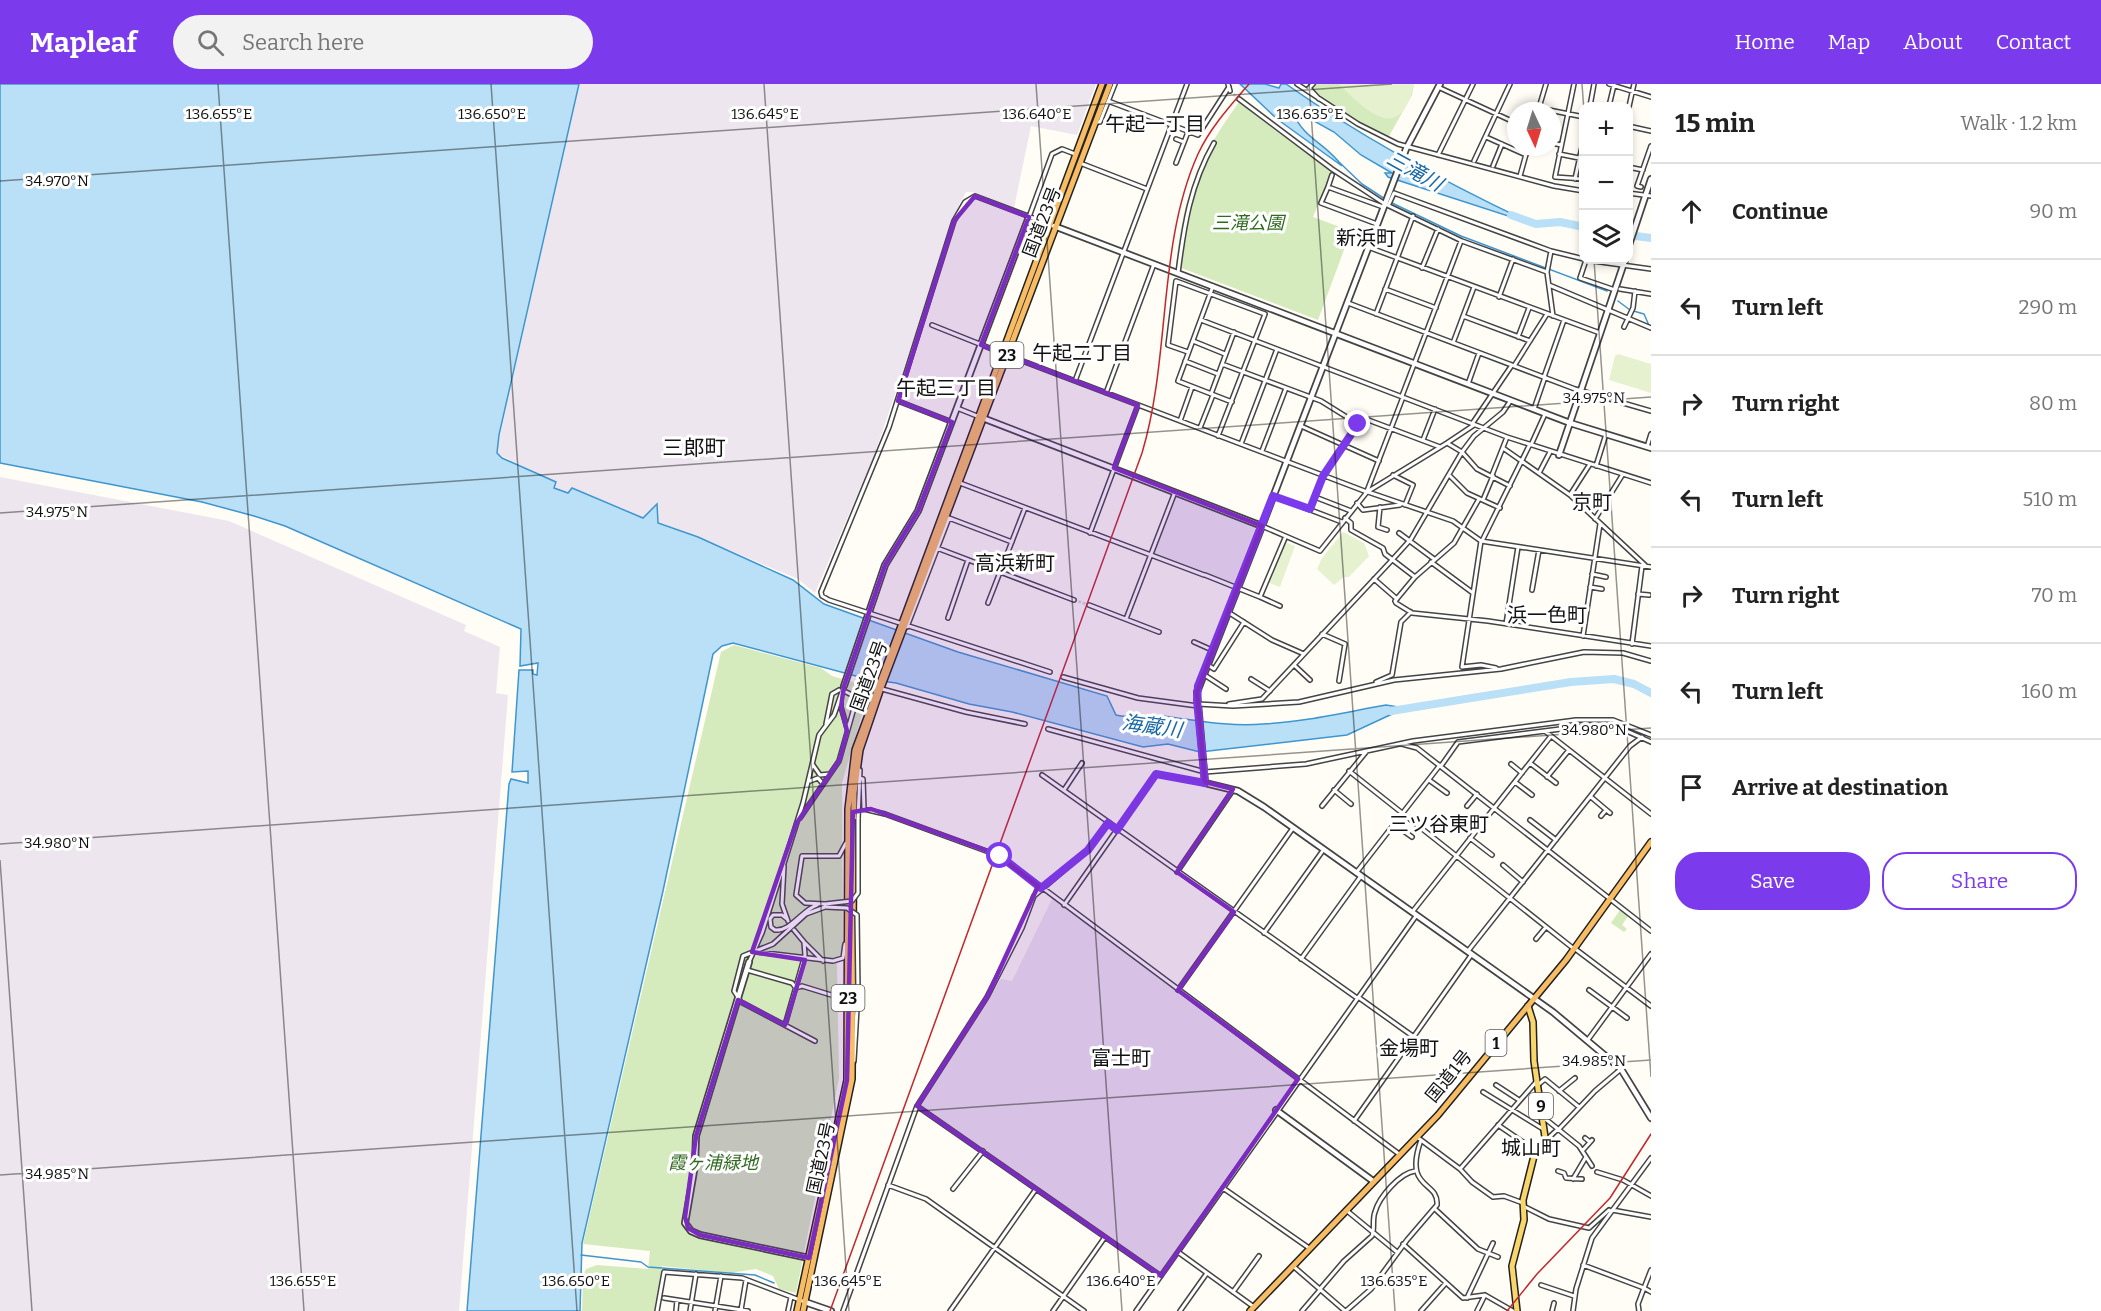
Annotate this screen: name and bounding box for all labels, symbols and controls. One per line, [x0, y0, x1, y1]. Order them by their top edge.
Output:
search box [173, 15, 593, 69]
text: Mapleaf [30, 26, 137, 59]
icon: search [194, 26, 227, 59]
text: Search here [242, 29, 364, 56]
text: Home [1735, 29, 1795, 55]
text: Map [1828, 29, 1870, 55]
text: About [1903, 29, 1963, 55]
text: Contact [1996, 29, 2071, 55]
north arrow [1507, 102, 1561, 156]
map controls [1579, 102, 1633, 264]
button: + [1579, 102, 1633, 156]
text: 136.655°E [186, 105, 252, 123]
text: 136.650°E [458, 105, 526, 123]
text: 136.645°E [731, 105, 799, 123]
text: 136.640°E [1002, 105, 1072, 123]
text: 136.635°E [1276, 105, 1344, 123]
text: 15 min [1675, 108, 1755, 139]
text: Walk · 1.2 km [1960, 111, 2077, 135]
district label: 午起一丁目 [1105, 112, 1205, 136]
water label: 三滝川 [1383, 146, 1449, 197]
button: − [1579, 156, 1633, 210]
text: 34.970°N [25, 172, 89, 190]
street label: 国道23号 [1018, 183, 1066, 261]
icon: ahead [1675, 195, 1708, 228]
text: Continue [1732, 198, 1828, 225]
text: 90 m [2029, 199, 2077, 223]
button: layers [1579, 210, 1633, 264]
park label: 三滝公園 [1212, 212, 1287, 234]
district label: 新浜町 [1336, 226, 1396, 250]
icon: left [1675, 291, 1708, 324]
text: Turn left [1732, 294, 1824, 321]
text: 290 m [2019, 295, 2077, 319]
district label: 午起二丁目 [1032, 341, 1132, 365]
road number: 23 [990, 342, 1024, 368]
district label: 午起三丁目 [896, 376, 996, 400]
icon: right [1675, 387, 1708, 420]
text: 34.975°N [1563, 389, 1625, 407]
text: Turn right [1732, 390, 1840, 417]
text: 80 m [2029, 391, 2077, 415]
route end [1344, 410, 1370, 436]
district label: 三郎町 [663, 435, 726, 461]
icon: left [1675, 483, 1708, 516]
text: Turn left [1732, 486, 1824, 513]
text: 510 m [2023, 487, 2077, 511]
district label: 京町 [1572, 490, 1612, 514]
text: 34.975°N [26, 503, 88, 521]
district label: 高浜新町 [975, 551, 1055, 575]
icon: right [1675, 579, 1708, 612]
text: Turn right [1732, 582, 1840, 609]
text: 70 m [2031, 583, 2077, 607]
district label: 浜一色町 [1507, 603, 1587, 627]
street label: 国道23号 [846, 637, 892, 715]
icon: left [1675, 675, 1708, 708]
text: Turn left [1732, 678, 1824, 705]
text: 160 m [2021, 679, 2077, 703]
water label: 海蔵川 [1121, 710, 1185, 742]
text: 34.980°N [1561, 721, 1627, 739]
icon: arrive [1675, 771, 1708, 804]
text: Arrive at destination [1732, 774, 1948, 801]
district label: 三ツ谷東町 [1389, 812, 1489, 836]
text: 34.980°N [24, 834, 90, 852]
route start [986, 842, 1012, 868]
button: Save [1675, 852, 1870, 910]
button: Share [1882, 852, 2077, 910]
road number: 23 [832, 985, 864, 1011]
road number: 1 [1486, 1030, 1506, 1056]
district label: 金場町 [1379, 1036, 1439, 1060]
street label: 国道1号 [1421, 1045, 1477, 1107]
district label: 富士町 [1091, 1046, 1151, 1070]
text: 34.985°N [1562, 1052, 1626, 1070]
road number: 9 [1529, 1093, 1553, 1119]
street label: 国道23号 [803, 1119, 839, 1197]
district label: 城山町 [1501, 1136, 1561, 1160]
park label: 霞ヶ浦緑地 [668, 1152, 760, 1174]
text: 34.985°N [25, 1165, 89, 1183]
text: 136.655°E [270, 1272, 336, 1290]
text: 136.650°E [542, 1272, 610, 1290]
text: 136.645°E [814, 1272, 882, 1290]
text: 136.640°E [1086, 1272, 1156, 1290]
text: 136.635°E [1360, 1272, 1428, 1290]

